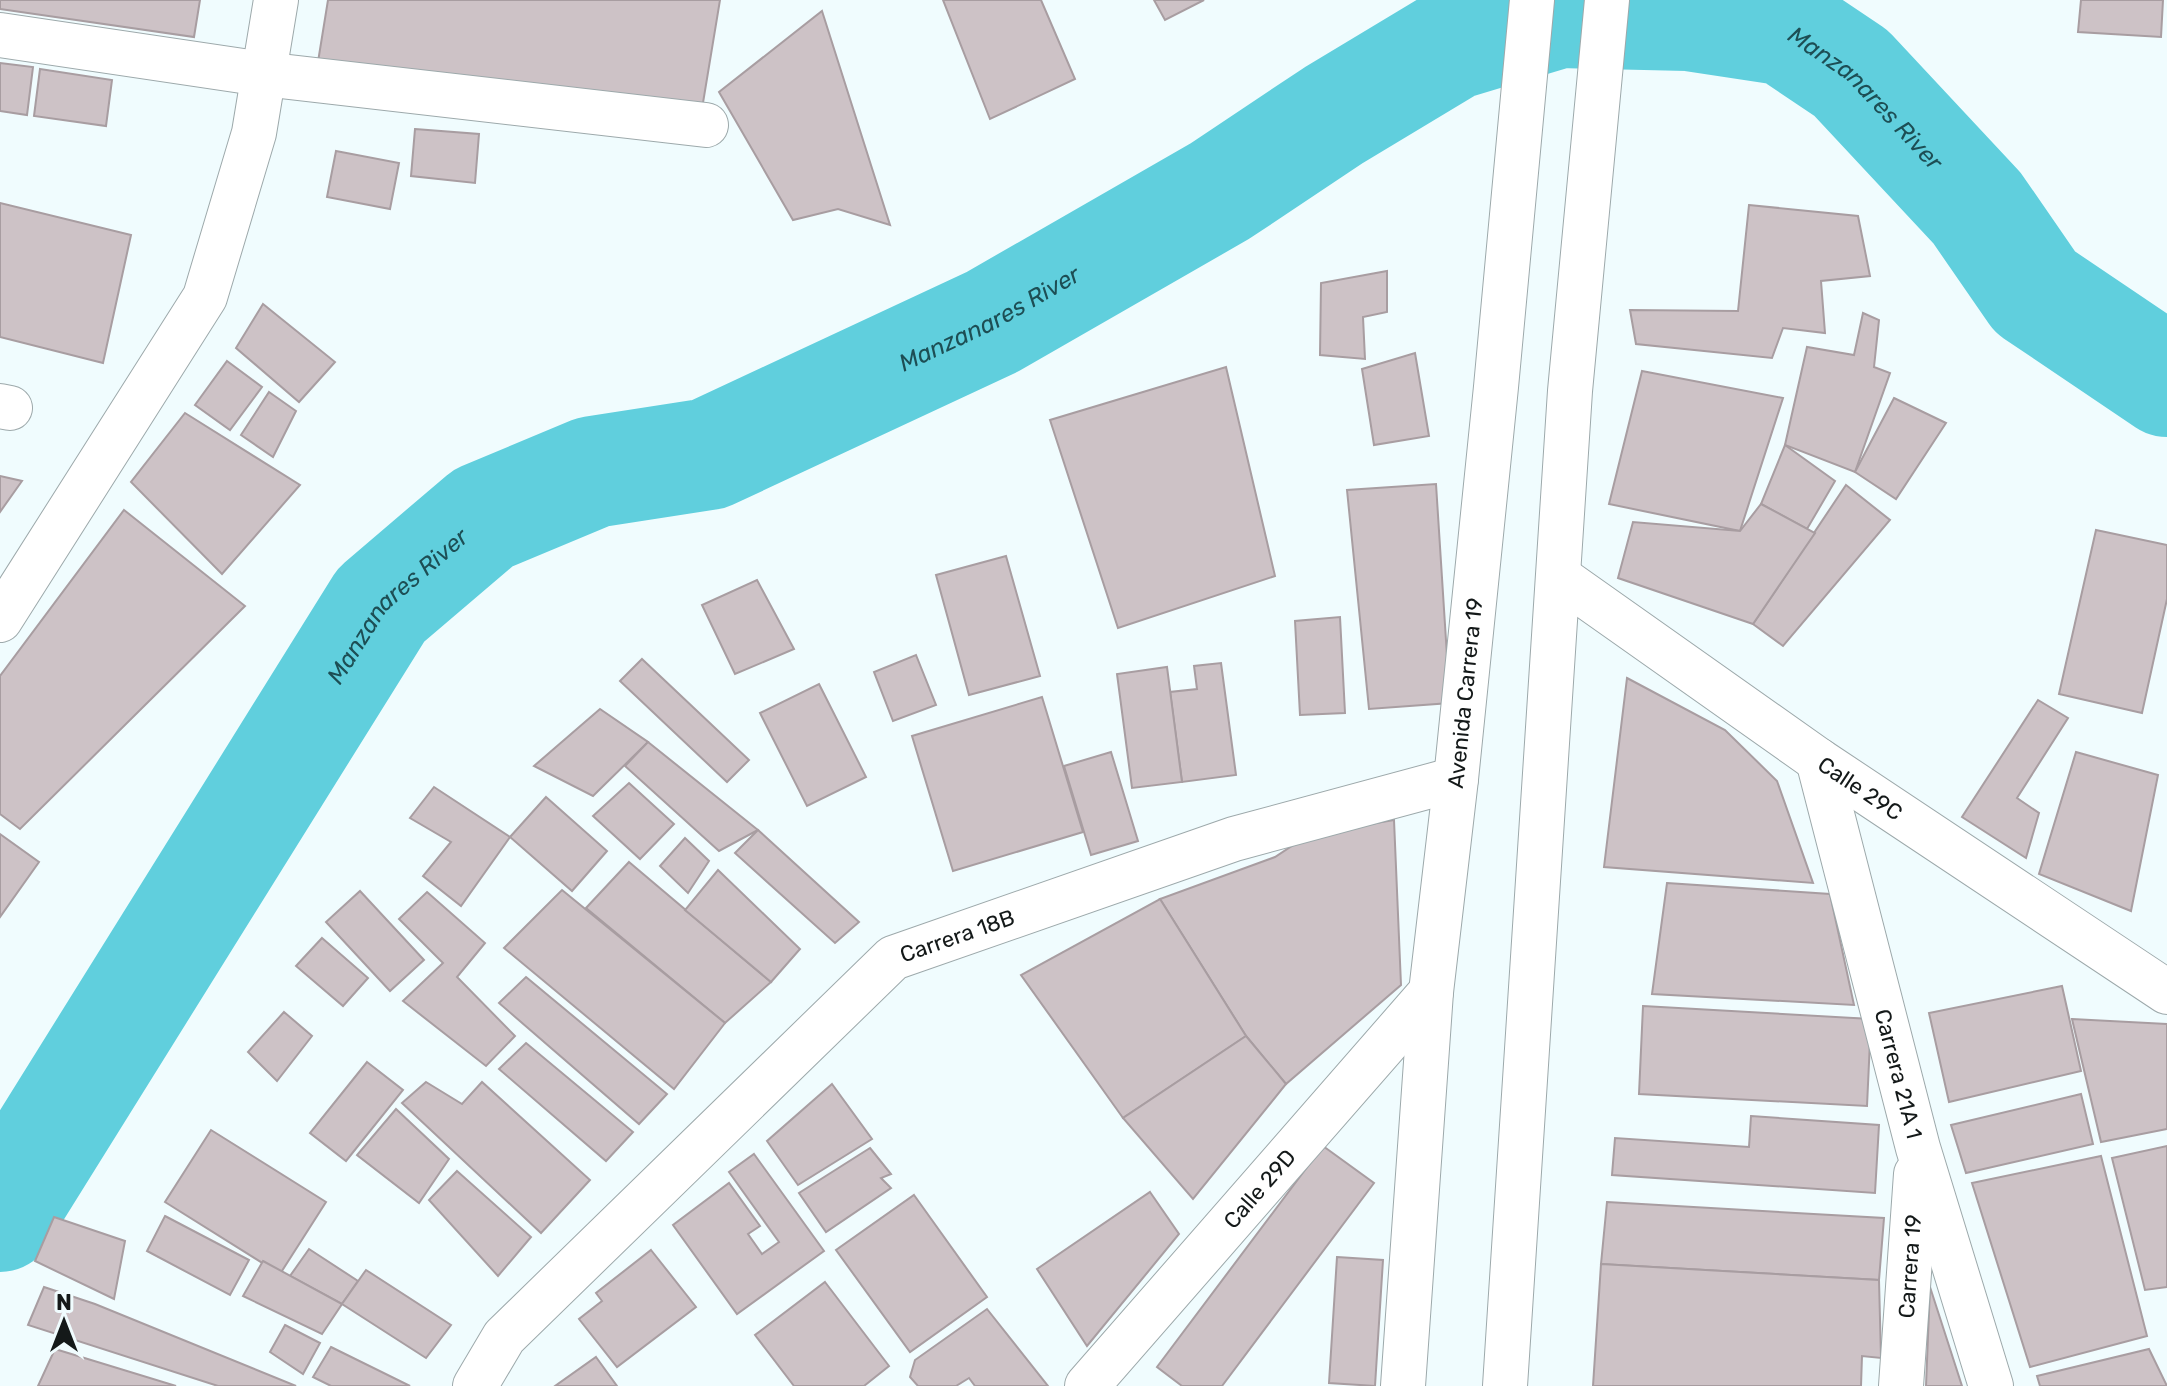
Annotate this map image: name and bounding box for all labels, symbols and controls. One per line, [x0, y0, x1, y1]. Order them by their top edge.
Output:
water label: Manzanares River [1783, 21, 1949, 176]
water label: Manzanares River [894, 260, 1086, 377]
water label: Manzanares River [321, 522, 474, 689]
street label: Avenida Carrera 19 [1442, 596, 1488, 790]
street label: Calle 29C [1813, 750, 1908, 826]
street label: Carrera 18B [896, 903, 1018, 968]
street label: Carrera 21A 1 [1869, 1006, 1928, 1141]
street label: Calle 29D [1217, 1143, 1301, 1234]
street label: Carrera 19 [1892, 1214, 1927, 1319]
north arrow [24, 1282, 104, 1362]
text: N [56, 1289, 72, 1316]

